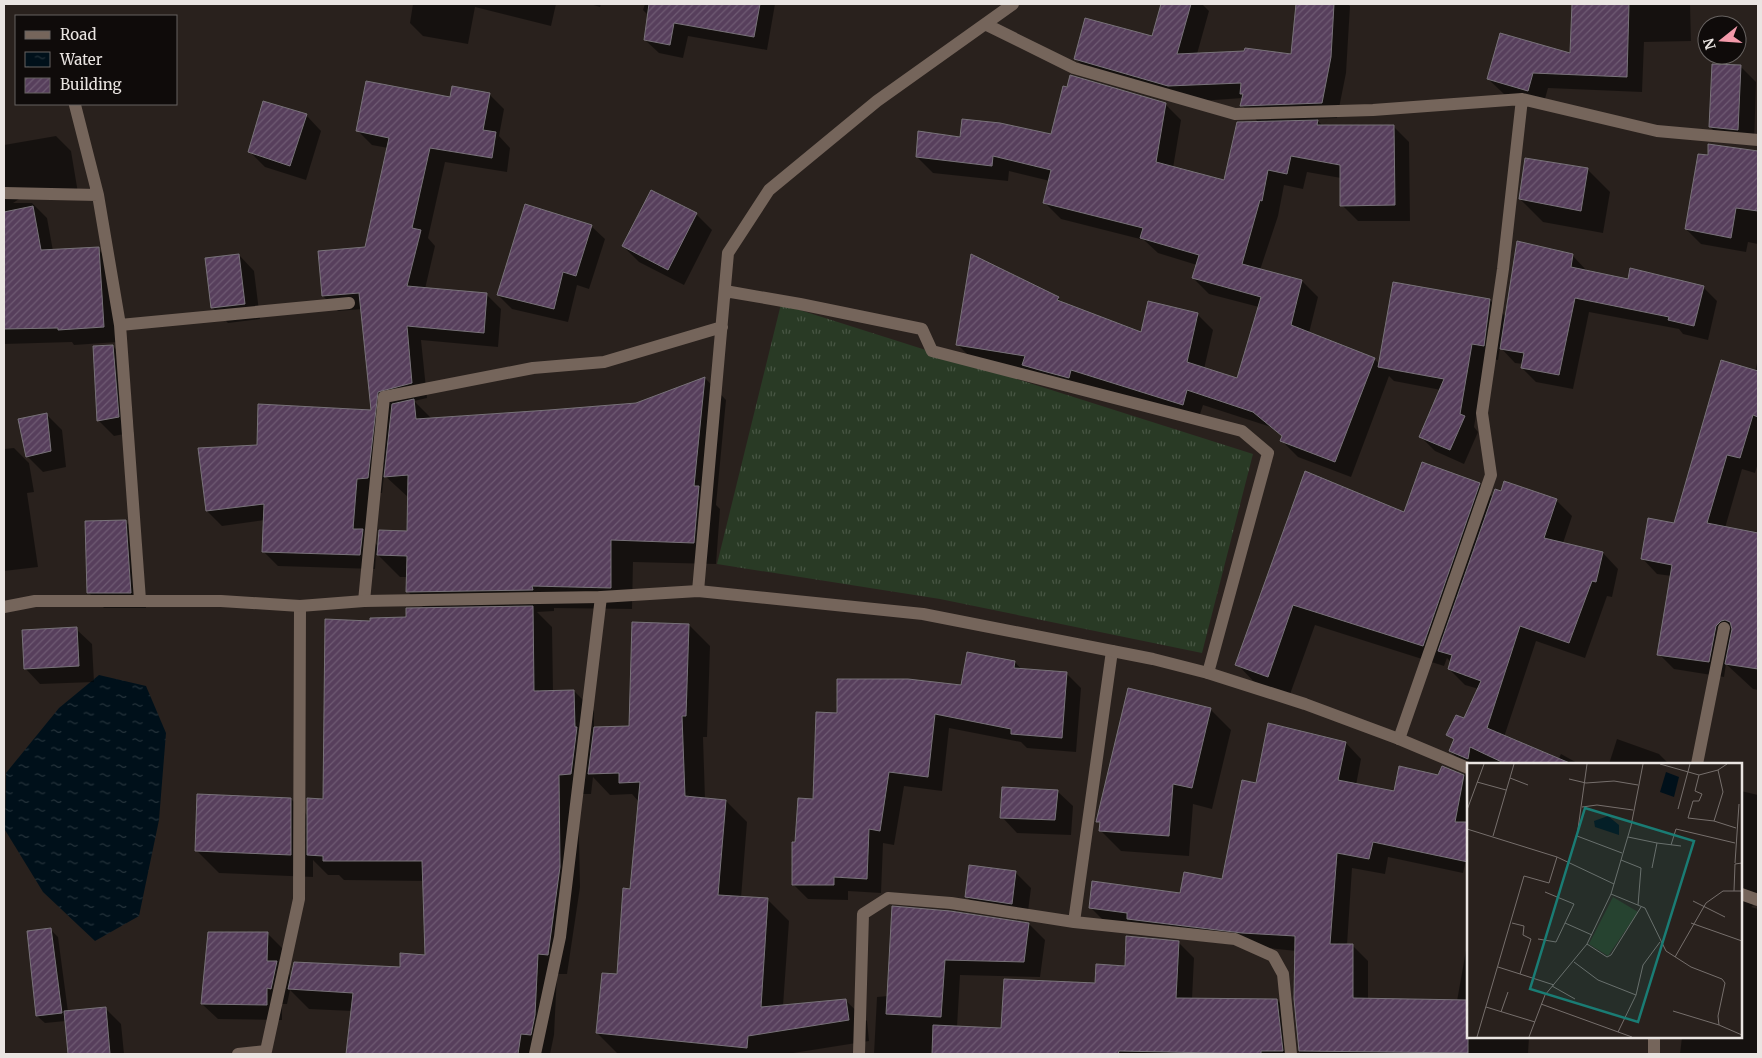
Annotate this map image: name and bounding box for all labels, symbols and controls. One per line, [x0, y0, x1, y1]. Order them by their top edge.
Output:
legend [15, 15, 178, 105]
north arrow [1697, 15, 1747, 65]
text: Road [60, 25, 96, 44]
text: N [1699, 36, 1720, 52]
text: Water [59, 50, 103, 69]
text: Building [60, 75, 122, 94]
inset map [1467, 763, 1742, 1038]

